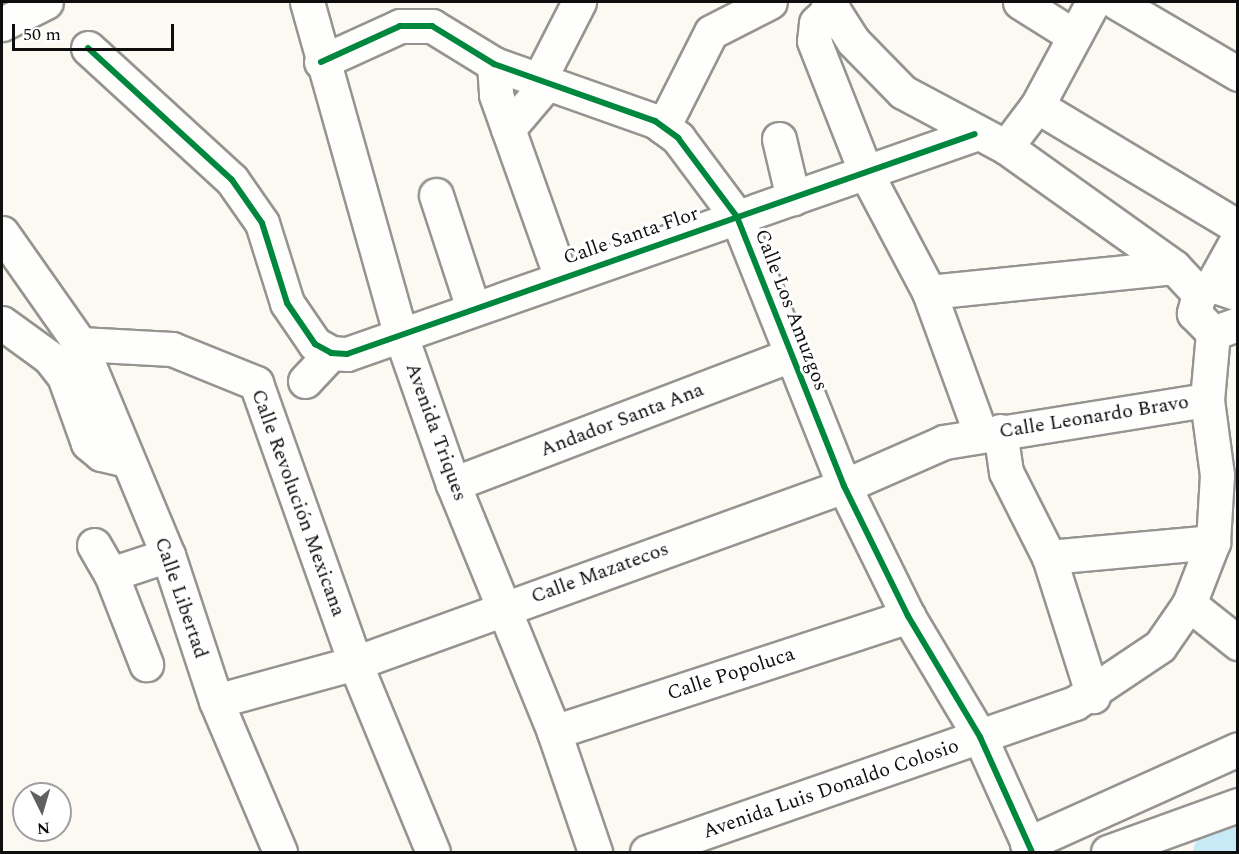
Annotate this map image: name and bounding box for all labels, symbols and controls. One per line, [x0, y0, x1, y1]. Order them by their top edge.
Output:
scale bar [15, 12, 177, 50]
text: 50 m [23, 21, 61, 48]
street label: Calle Santa Flor [560, 202, 702, 270]
street label: Calle Los Amuzgos [749, 226, 833, 394]
street label: Avenida Triques [400, 360, 472, 504]
street label: Andador Santa Ana [537, 378, 707, 462]
street label: Calle Revolución Mexicana [246, 386, 350, 620]
street label: Calle Leonardo Bravo [998, 390, 1190, 444]
street label: Calle Libertad [149, 534, 213, 662]
street label: Calle Mazatecos [528, 537, 672, 609]
street label: Calle Popoluca [664, 642, 798, 706]
street label: Avenida Luis Donaldo Colosio [700, 734, 962, 844]
north arrow [12, 782, 72, 842]
text: N [36, 815, 51, 840]

